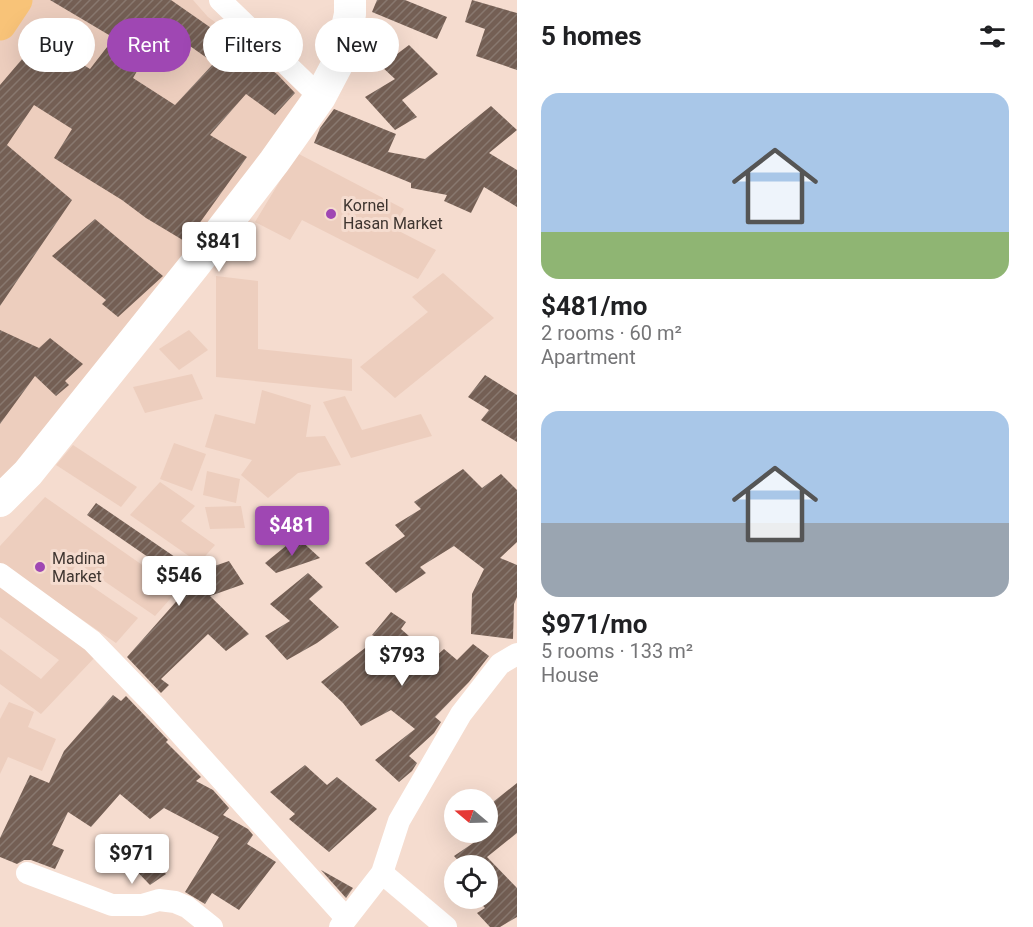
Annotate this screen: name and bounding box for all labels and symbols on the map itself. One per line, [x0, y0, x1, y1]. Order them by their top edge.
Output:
place label: Kornel Hasan Market [343, 196, 443, 233]
marker: Kornel Hasan Market [324, 207, 338, 221]
pin: $841 [183, 222, 255, 273]
pin: $481 [256, 506, 328, 557]
place label: Madina Market [52, 549, 105, 586]
pin: $546 [143, 556, 215, 607]
marker: Madina Market [33, 560, 47, 574]
pin: $793 [366, 636, 438, 687]
north arrow [444, 789, 498, 843]
pin: $971 [96, 834, 168, 885]

